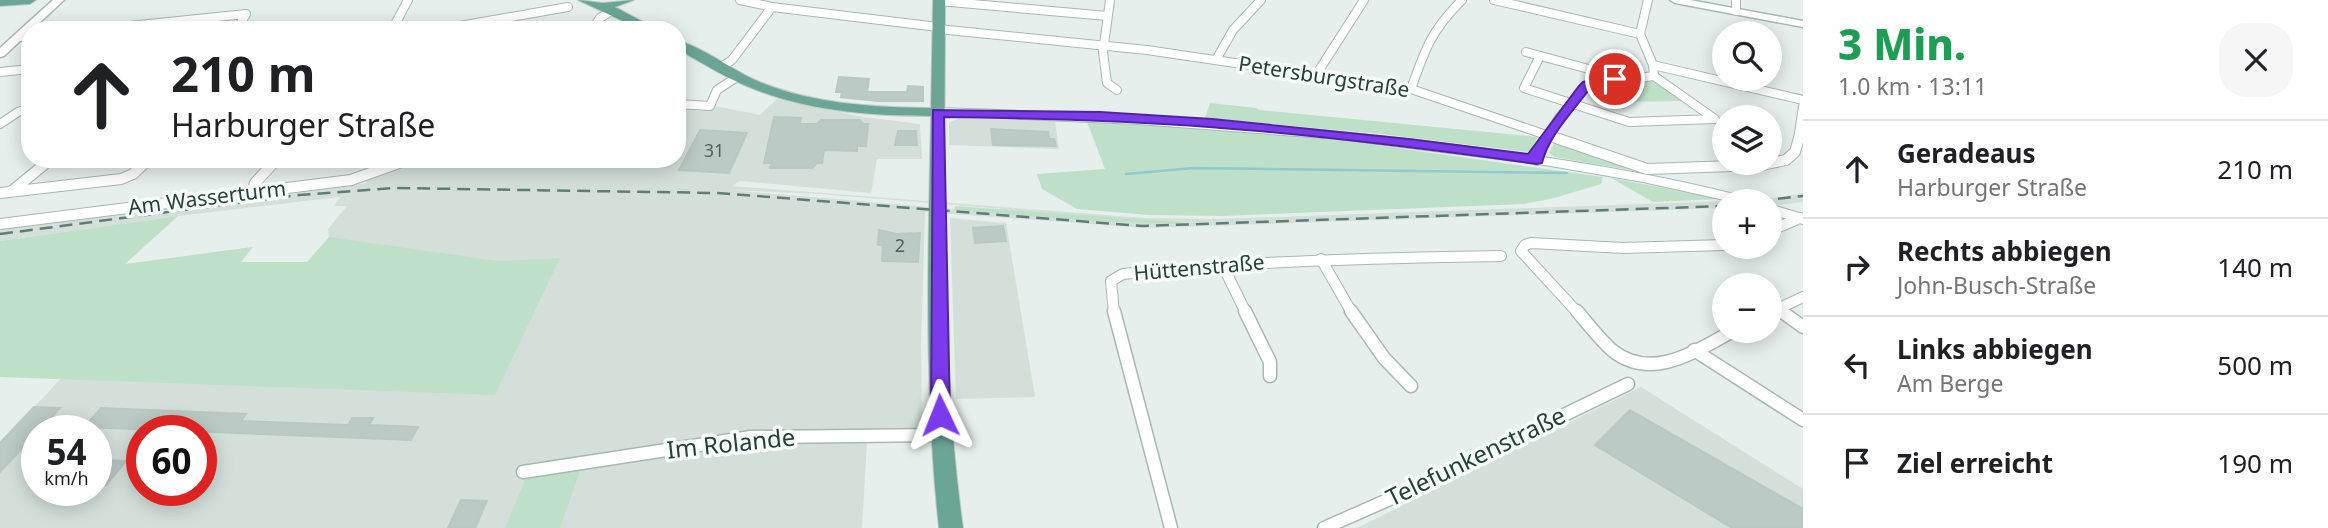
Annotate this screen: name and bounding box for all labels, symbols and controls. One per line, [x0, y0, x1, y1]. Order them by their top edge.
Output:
text: 3 Min. [1838, 15, 1966, 72]
map controls [1712, 21, 1782, 343]
button: search [1712, 21, 1782, 91]
button: close [2219, 23, 2293, 97]
text: 210 m [171, 40, 316, 106]
icon: ahead [56, 49, 147, 140]
street label: Petersburgstraße [1237, 49, 1412, 103]
pin [1585, 49, 1645, 109]
icon: arrive [1596, 60, 1634, 98]
text: 1.0 km · 13:11 [1838, 70, 1987, 102]
text: Harburger Straße [171, 103, 435, 146]
button: layers [1712, 105, 1782, 175]
text: Geradeaus [1897, 135, 2036, 171]
house number: 31 [704, 138, 724, 162]
icon: ahead [1838, 150, 1876, 188]
text: 210 m [2217, 151, 2293, 187]
text: Harburger Straße [1897, 171, 2087, 203]
street label: Am Wasserturm [126, 173, 287, 221]
button: + [1712, 189, 1782, 259]
house number: 2 [895, 233, 905, 257]
text: Rechts abbiegen [1897, 233, 2112, 269]
street label: Hüttenstraße [1132, 247, 1266, 287]
icon: right [1838, 248, 1876, 286]
text: 140 m [2217, 249, 2293, 285]
text: John-Busch-Straße [1897, 269, 2096, 301]
button: − [1712, 273, 1782, 343]
text: Links abbiegen [1897, 331, 2093, 367]
icon: left [1838, 346, 1876, 384]
text: 500 m [2217, 347, 2293, 383]
text: Am Berge [1897, 367, 2004, 399]
position arrow [903, 378, 977, 452]
street label: Telefunkenstraße [1380, 398, 1571, 513]
speed limit sign: 60 [126, 415, 217, 506]
street label: Im Rolande [665, 419, 797, 466]
text: 54 [46, 428, 87, 475]
icon: arrive [1838, 444, 1876, 482]
text: Ziel erreicht [1897, 445, 2053, 481]
text: 190 m [2217, 445, 2293, 481]
text: km/h [44, 466, 89, 490]

